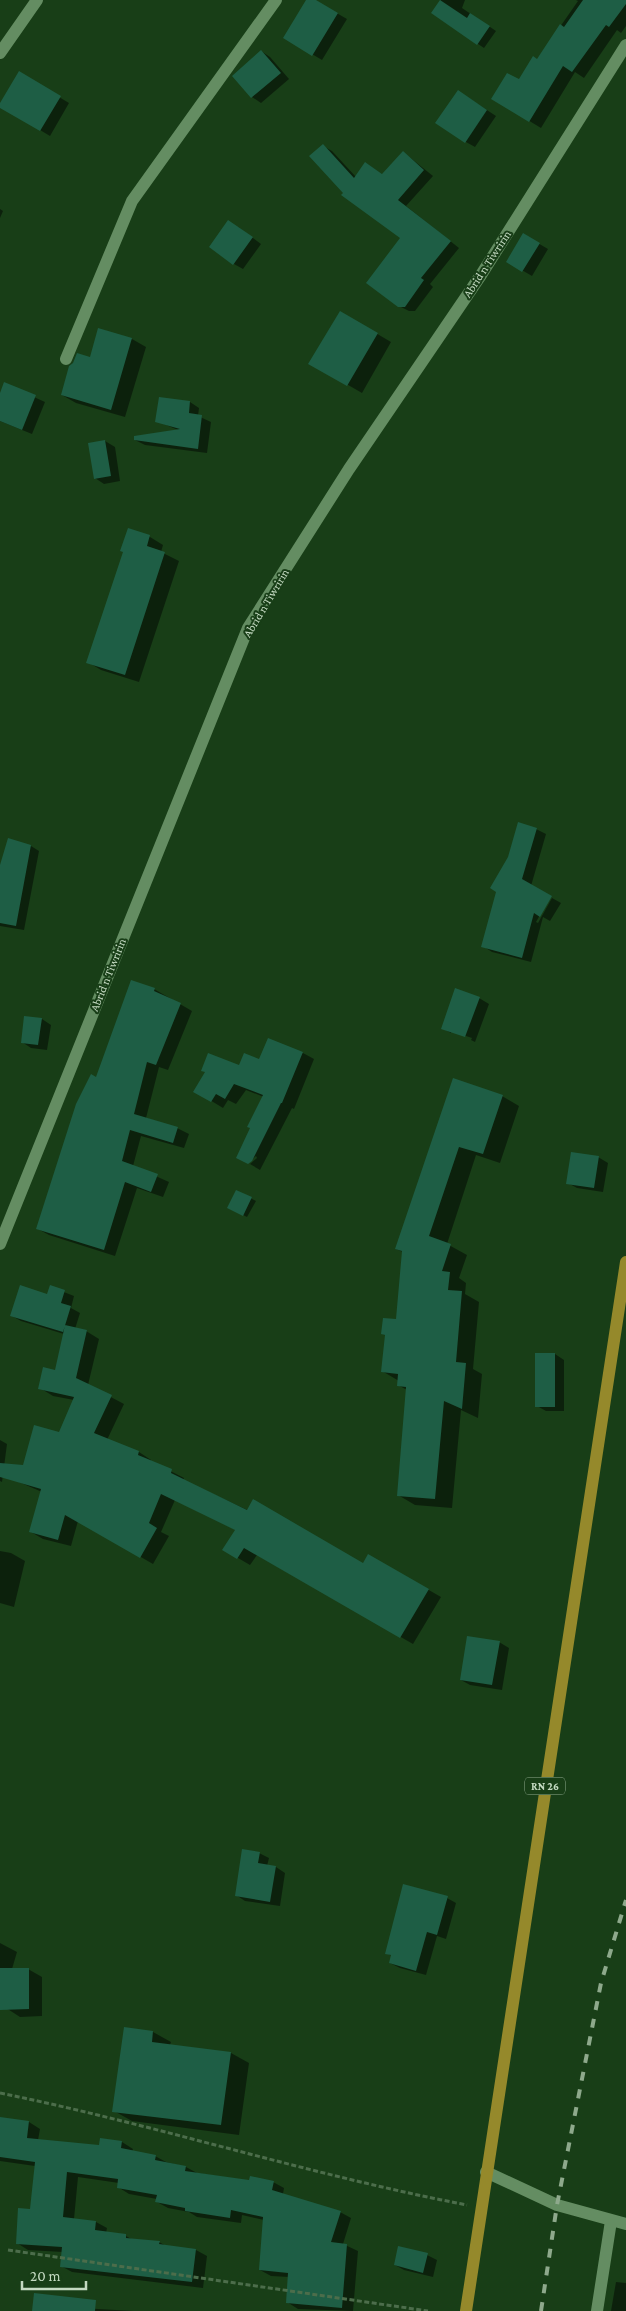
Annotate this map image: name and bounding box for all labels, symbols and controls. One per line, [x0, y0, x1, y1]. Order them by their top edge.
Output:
street label: Abrid n Tiwririn [460, 227, 514, 300]
street label: Abrid n Tiwririn [240, 566, 292, 640]
street label: Abrid n Tiwririn [87, 936, 129, 1013]
road number: RN 26 [525, 1778, 565, 1794]
scale bar [22, 2258, 86, 2290]
text: 20 m [30, 2268, 61, 2284]

